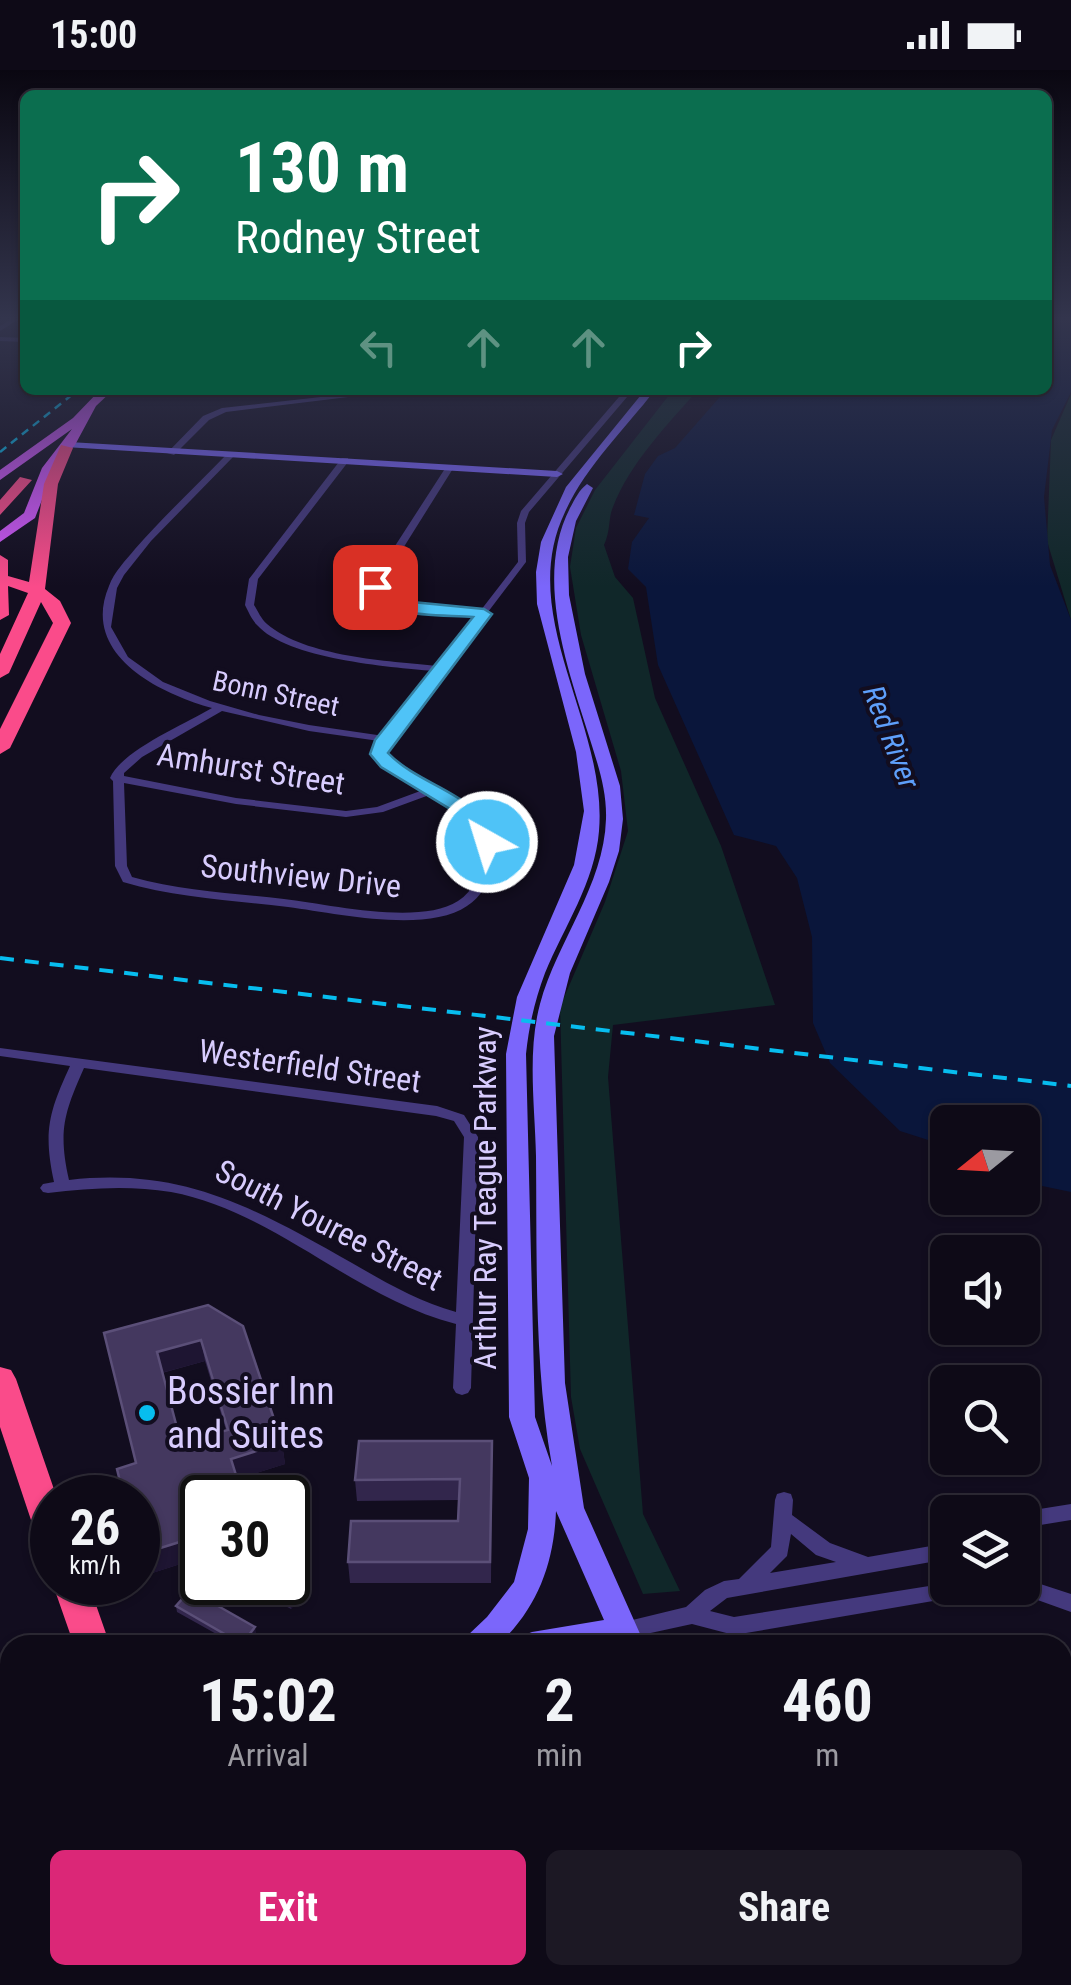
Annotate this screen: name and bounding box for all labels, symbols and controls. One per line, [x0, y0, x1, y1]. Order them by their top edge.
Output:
text: 15:00 [50, 13, 137, 57]
text: 130 m [235, 127, 409, 209]
icon: right [70, 130, 200, 260]
text: Rodney Street [235, 211, 481, 264]
icon: left [351, 320, 406, 375]
icon: ahead [456, 320, 511, 375]
icon: ahead [561, 320, 616, 375]
icon: right [666, 320, 721, 375]
pin [333, 545, 418, 630]
icon: arrive [348, 560, 403, 615]
street label: Bonn Street [210, 664, 342, 723]
water label: Red River [856, 680, 927, 794]
street label: Amhurst Street [154, 735, 348, 803]
position arrow [435, 790, 539, 894]
street label: Southview Drive [199, 847, 403, 905]
street label: Arthur Ray Teague Parkway [466, 1026, 504, 1370]
street label: Westerfield Street [196, 1032, 424, 1100]
north arrow [930, 1105, 1040, 1215]
map controls [930, 1105, 1040, 1605]
street label: South Youree Street [209, 1151, 449, 1299]
button: sound [930, 1235, 1040, 1345]
button: search [930, 1365, 1040, 1475]
place label: Bossier Inn and Suites [167, 1369, 335, 1457]
marker: Bossier Inn and Suites [136, 1402, 158, 1424]
speed limit sign: 30 [180, 1475, 310, 1605]
button: layers [930, 1495, 1040, 1605]
text: 26 [70, 1499, 120, 1557]
text: km/h [69, 1551, 121, 1580]
text: 15:02 [199, 1665, 337, 1736]
text: 2 [544, 1665, 575, 1736]
text: 460 [782, 1665, 873, 1736]
text: Arrival [227, 1736, 309, 1774]
text: min [536, 1736, 583, 1774]
text: m [815, 1736, 839, 1774]
button: Exit [50, 1850, 526, 1965]
button: Share [546, 1850, 1022, 1965]

